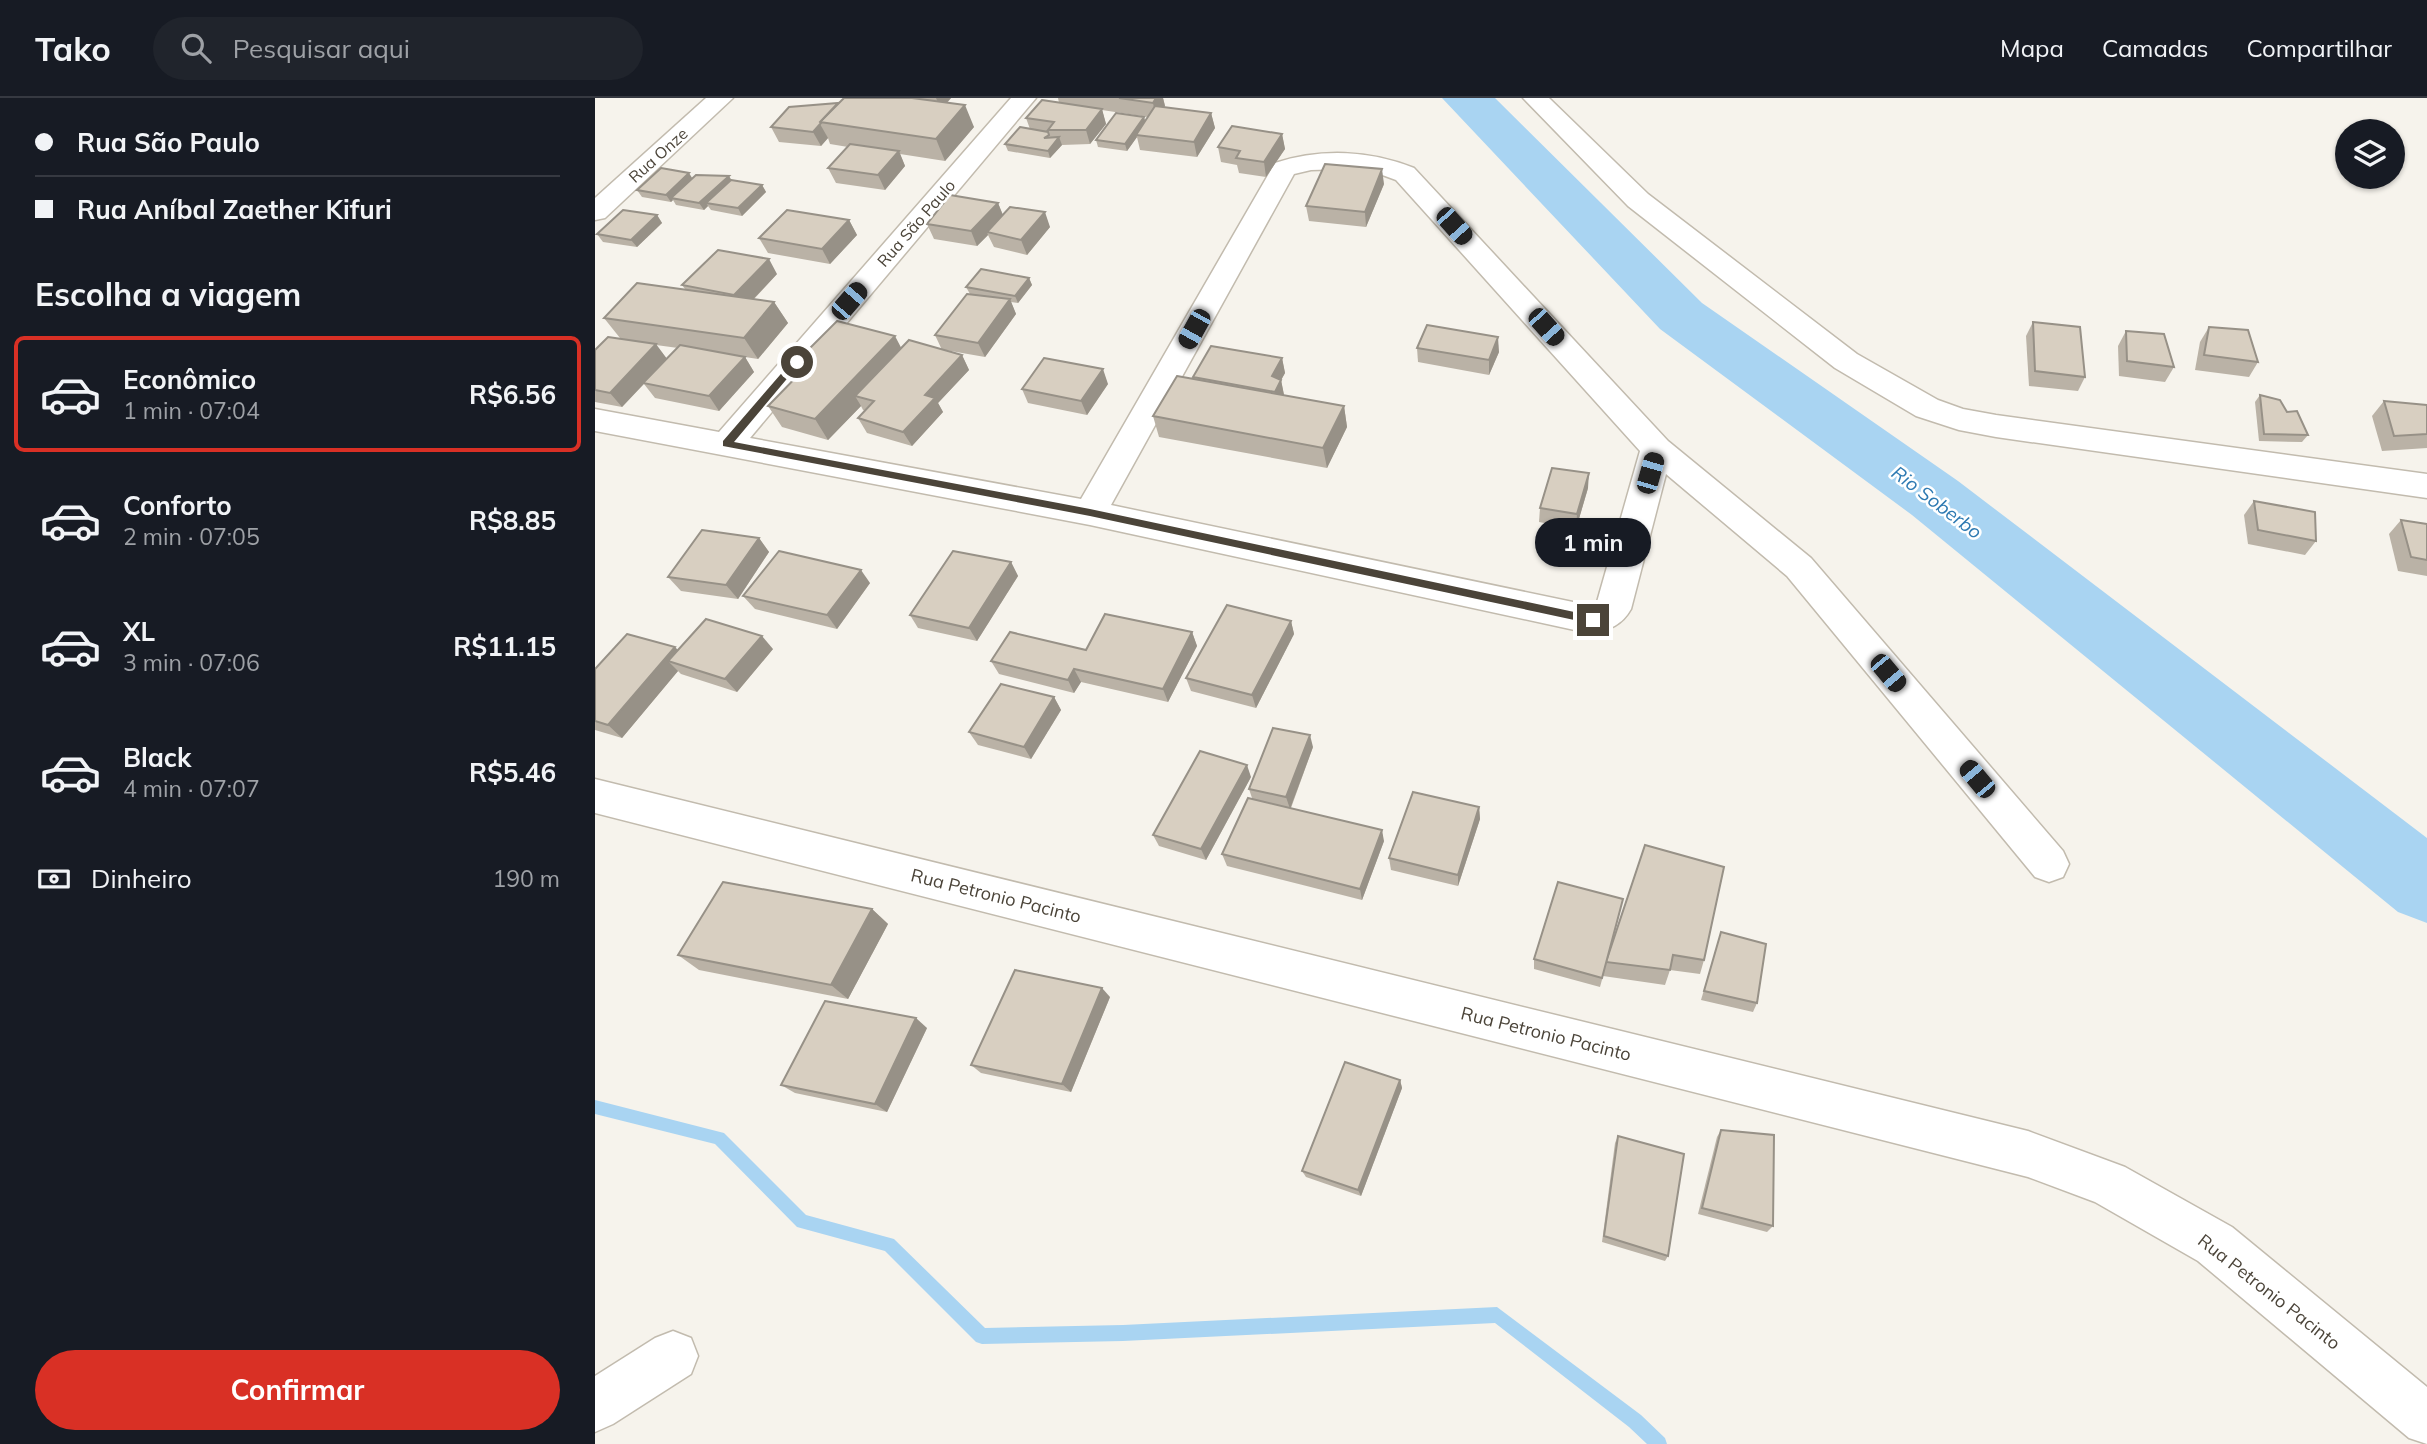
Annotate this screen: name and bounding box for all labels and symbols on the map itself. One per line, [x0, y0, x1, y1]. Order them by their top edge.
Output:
street label: Rua Onze [624, 123, 692, 187]
street label: Rua São Paulo [873, 175, 959, 271]
car [1433, 203, 1476, 249]
car [828, 278, 871, 324]
car [1525, 304, 1568, 350]
car [1175, 306, 1214, 352]
route start [781, 346, 813, 378]
car [1635, 450, 1666, 496]
water label: Rio Soberbo [1887, 460, 1987, 544]
callout: 1 min [1535, 518, 1651, 568]
route end [1577, 604, 1609, 636]
car [1867, 650, 1910, 696]
car [1956, 756, 1999, 802]
street label: Rua Petronio Pacinto [909, 863, 1084, 928]
street label: Rua Petronio Pacinto [1459, 1001, 1634, 1066]
street label: Rua Petronio Pacinto [2193, 1229, 2345, 1354]

